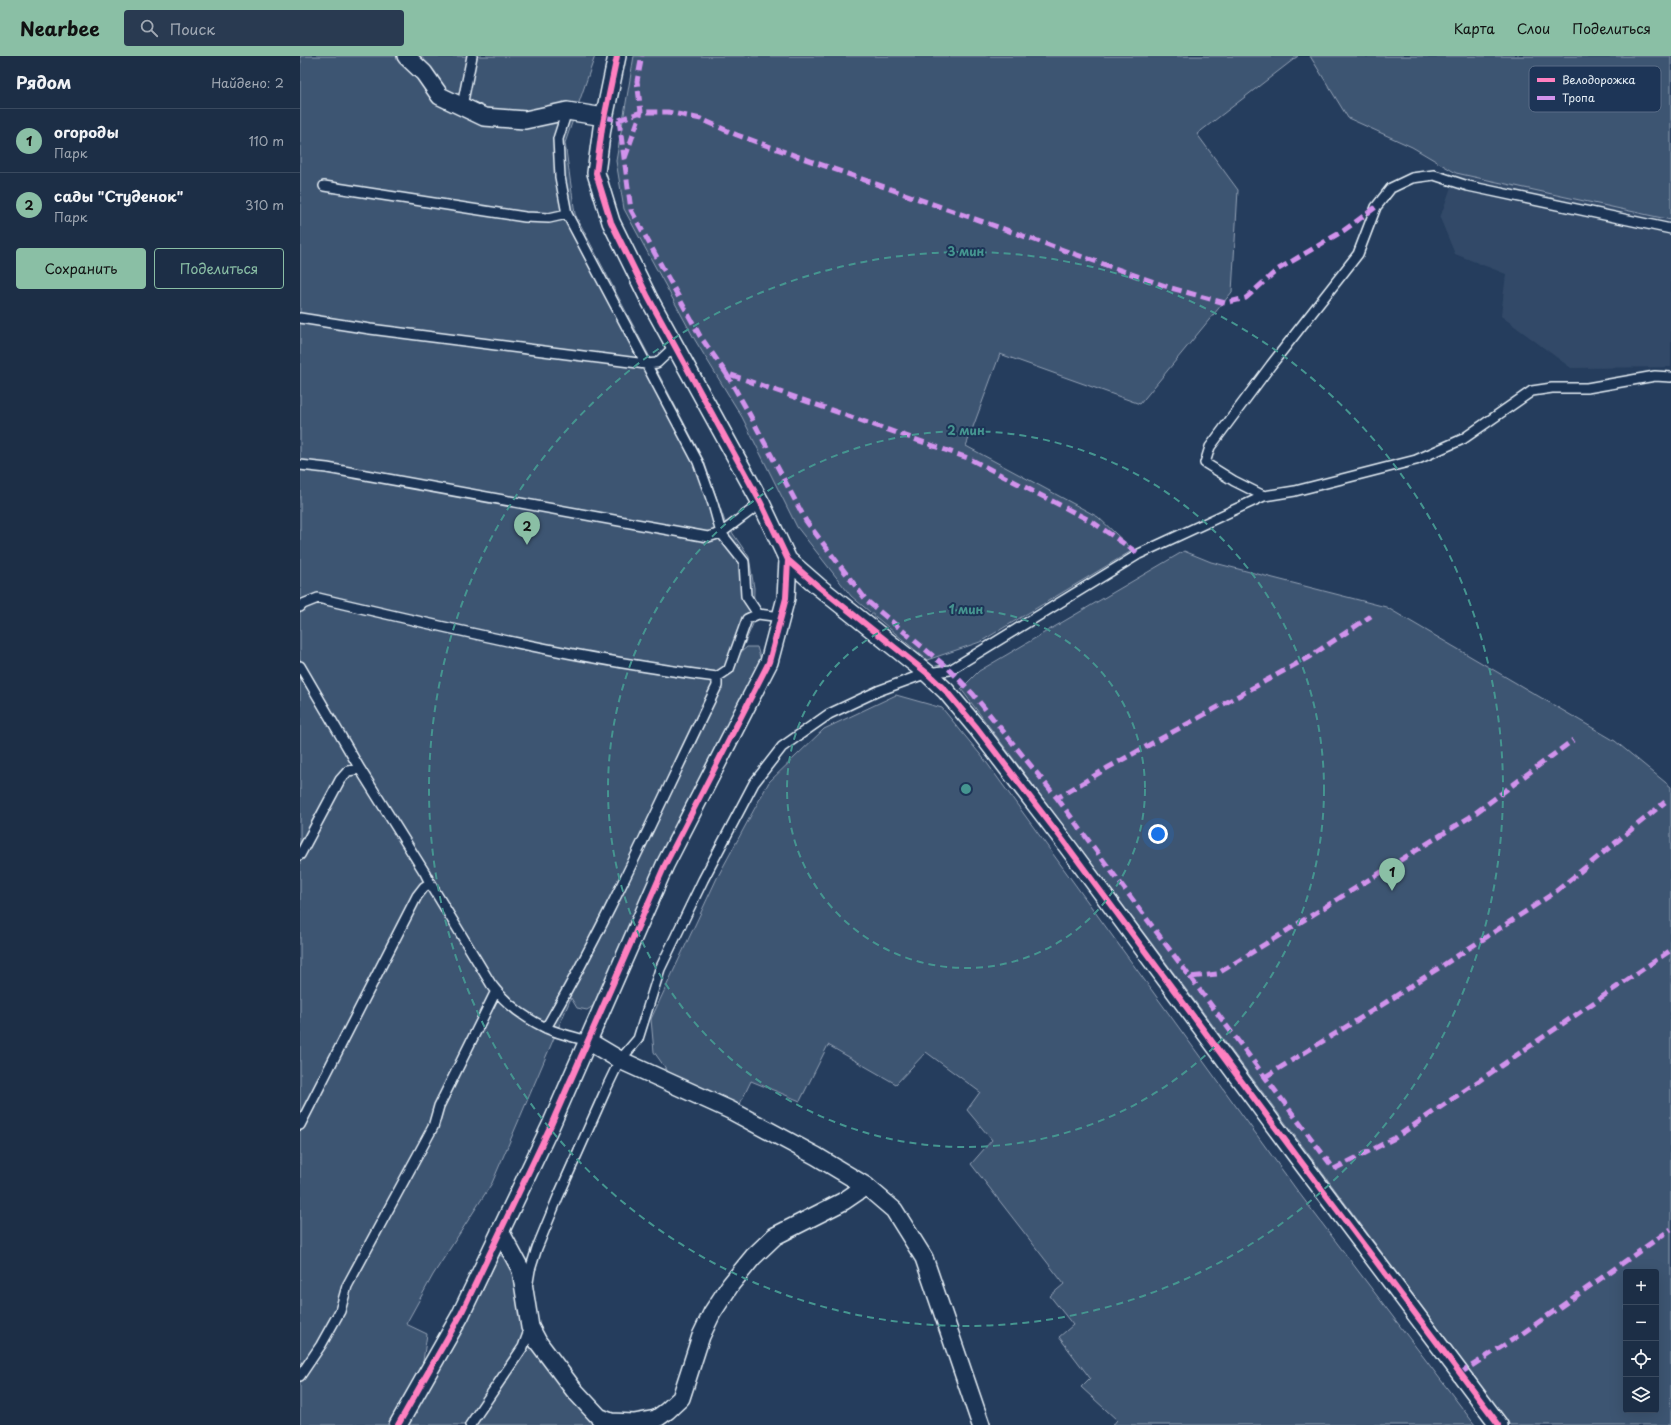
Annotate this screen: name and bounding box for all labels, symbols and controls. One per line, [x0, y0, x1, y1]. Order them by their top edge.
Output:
search box [124, 10, 404, 46]
text: Nearbee [20, 14, 100, 42]
icon: search [138, 17, 160, 39]
text: Поиск [170, 17, 215, 40]
text: Карта [1454, 18, 1495, 39]
text: Слои [1517, 18, 1550, 39]
text: Поделиться [1572, 18, 1651, 39]
legend [1529, 66, 1661, 112]
text: Рядом [16, 69, 71, 95]
text: Велодорожка [1562, 71, 1635, 88]
text: Найдено: 2 [211, 73, 284, 92]
text: Тропа [1562, 89, 1595, 106]
text: огороды [54, 120, 119, 143]
text: 1 [26, 131, 32, 150]
text: 110 m [249, 131, 284, 150]
text: Парк [54, 143, 88, 162]
text: сады "Студенок" [54, 184, 183, 207]
text: 2 [24, 195, 34, 214]
text: 310 m [245, 195, 284, 214]
text: Парк [54, 207, 88, 226]
text: 3 мин [948, 242, 985, 260]
button: Сохранить [16, 248, 146, 289]
button: Поделиться [154, 248, 284, 289]
text: 2 мин [947, 421, 985, 439]
pin: 2 [514, 512, 540, 545]
text: 1 мин [949, 600, 984, 618]
centre of rings [959, 782, 973, 796]
your location [1148, 824, 1168, 844]
pin: 1 [1379, 858, 1405, 891]
map controls [1623, 1269, 1659, 1413]
button: + [1623, 1269, 1659, 1305]
button: − [1623, 1305, 1659, 1341]
button: locate [1623, 1341, 1659, 1377]
button: layers [1623, 1377, 1659, 1413]

